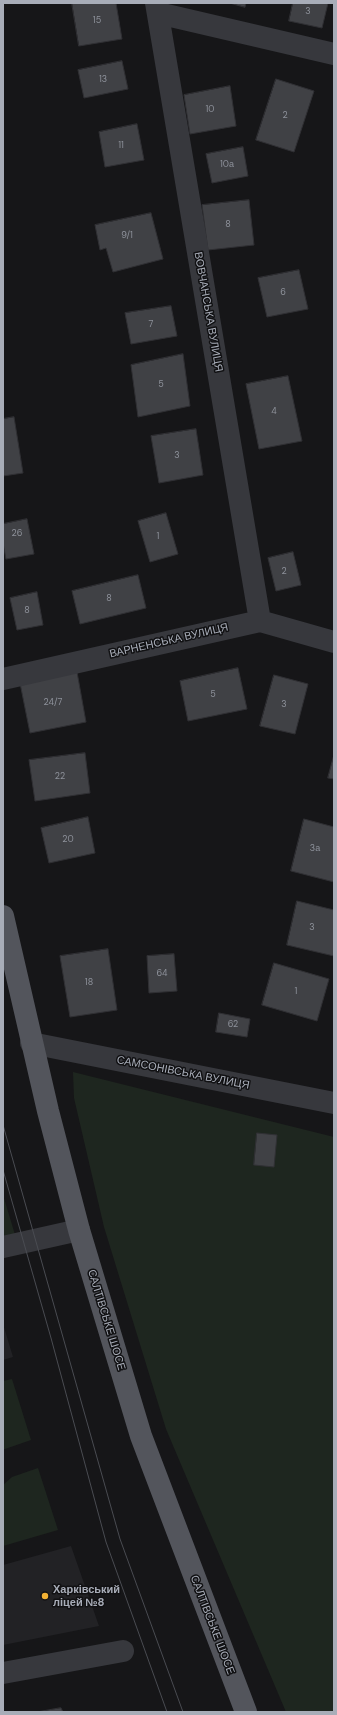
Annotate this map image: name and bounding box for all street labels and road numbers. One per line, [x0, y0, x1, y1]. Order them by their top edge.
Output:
street label: ВОВЧАНСЬКА ВУЛИЦЯ [191, 251, 225, 373]
street label: ВАРНЕНСЬКА ВУЛИЦЯ [108, 621, 230, 661]
street label: САМСОНІВСЬКА ВУЛИЦЯ [115, 1054, 251, 1092]
street label: САЛТІВСЬКЕ ШОСЕ [84, 1268, 128, 1372]
street label: САЛТІВСЬКЕ ШОСЕ [187, 1574, 237, 1676]

